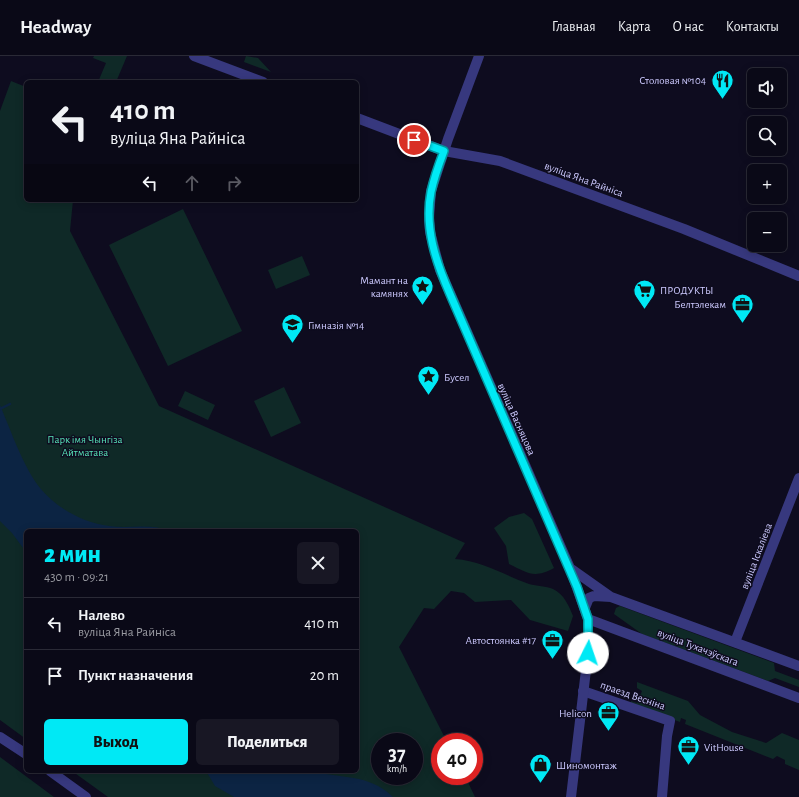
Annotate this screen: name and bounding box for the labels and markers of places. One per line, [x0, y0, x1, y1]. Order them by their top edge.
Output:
restaurant icon: Столовая №104 [709, 67, 735, 100]
place label: Столовая №104 [639, 75, 706, 86]
pin [397, 123, 431, 157]
place icon: Мамант на камянях [410, 273, 436, 306]
place label: Мамант на камянях [360, 275, 408, 299]
supermarket icon: ПРОДУКТЫ [631, 277, 657, 310]
place label: ПРОДУКТЫ [660, 285, 713, 296]
office icon: Белтэлекам [729, 291, 755, 324]
place label: Белтэлекам [674, 299, 726, 310]
school or university icon: Гімназія №14 [280, 312, 306, 345]
place label: Гімназія №14 [308, 320, 364, 331]
place icon: Бусел [415, 364, 441, 397]
place label: Бусел [444, 372, 469, 383]
office icon: Автостоянка #17 [539, 627, 565, 660]
place label: Автостоянка #17 [466, 635, 536, 646]
office icon: Helicon [595, 700, 621, 733]
place label: Helicon [559, 708, 592, 719]
office icon: VitHouse [675, 734, 701, 767]
place label: VitHouse [704, 742, 744, 753]
shop icon: Шиномонтаж [528, 752, 554, 785]
place label: Шиномонтаж [556, 760, 617, 771]

